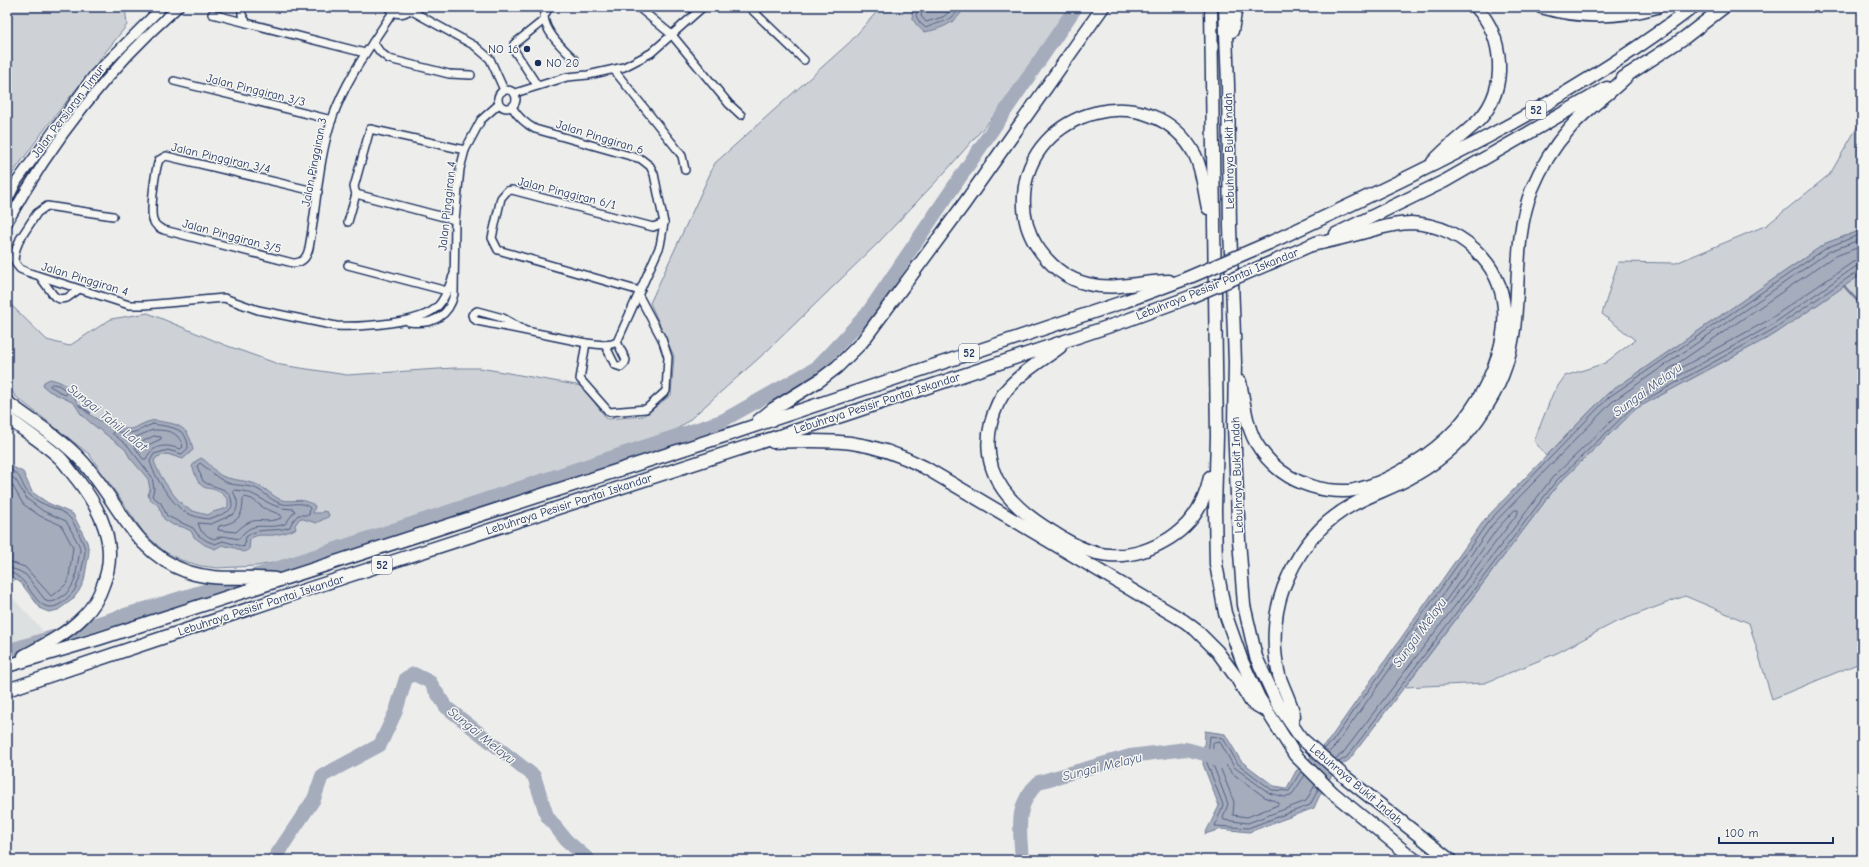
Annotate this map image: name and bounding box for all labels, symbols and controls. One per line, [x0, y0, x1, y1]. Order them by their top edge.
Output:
place label: NO 16 [488, 42, 519, 56]
marker: NO 16 [522, 44, 532, 54]
place label: NO 20 [546, 56, 579, 70]
marker: NO 20 [533, 58, 543, 68]
street label: Jalan Persiaran Timur [28, 61, 108, 160]
street label: Jalan Pinggiran 3/3 [205, 71, 307, 109]
street label: Lebuhraya Bukit Indah [1221, 92, 1237, 210]
road number: 52 [1526, 101, 1546, 119]
street label: Jalan Pinggiran 3 [299, 116, 329, 208]
street label: Jalan Pinggiran 6 [555, 117, 645, 157]
street label: Jalan Pinggiran 3/4 [170, 140, 272, 176]
street label: Jalan Pinggiran 4 [435, 160, 459, 251]
street label: Jalan Pinggiran 6/1 [517, 174, 618, 212]
street label: Jalan Pinggiran 3/5 [181, 216, 283, 256]
street label: Lebuhraya Pesisir Pantai Iskandar [1134, 245, 1300, 323]
street label: Jalan Pinggiran 4 [40, 259, 130, 299]
road number: 52 [959, 344, 979, 362]
water label: Sungai Melayu [1610, 359, 1685, 419]
street label: Lebuhraya Pesisir Pantai Iskandar [792, 369, 962, 437]
water label: Sungai Tahil Lalat [65, 381, 151, 455]
street label: Lebuhraya Bukit Indah [1228, 416, 1246, 534]
street label: Lebuhraya Pesisir Pantai Iskandar [484, 470, 654, 538]
road number: 52 [372, 556, 392, 574]
street label: Lebuhraya Pesisir Pantai Iskandar [176, 571, 346, 639]
water label: Sungai Melayu [1389, 595, 1450, 670]
water label: Sungai Melayu [445, 704, 518, 767]
street label: Lebuhraya Bukit Indah [1307, 741, 1405, 827]
water label: Sungai Melayu [1061, 749, 1144, 784]
scale bar [1719, 819, 1833, 845]
text: 100 m [1725, 826, 1758, 840]

